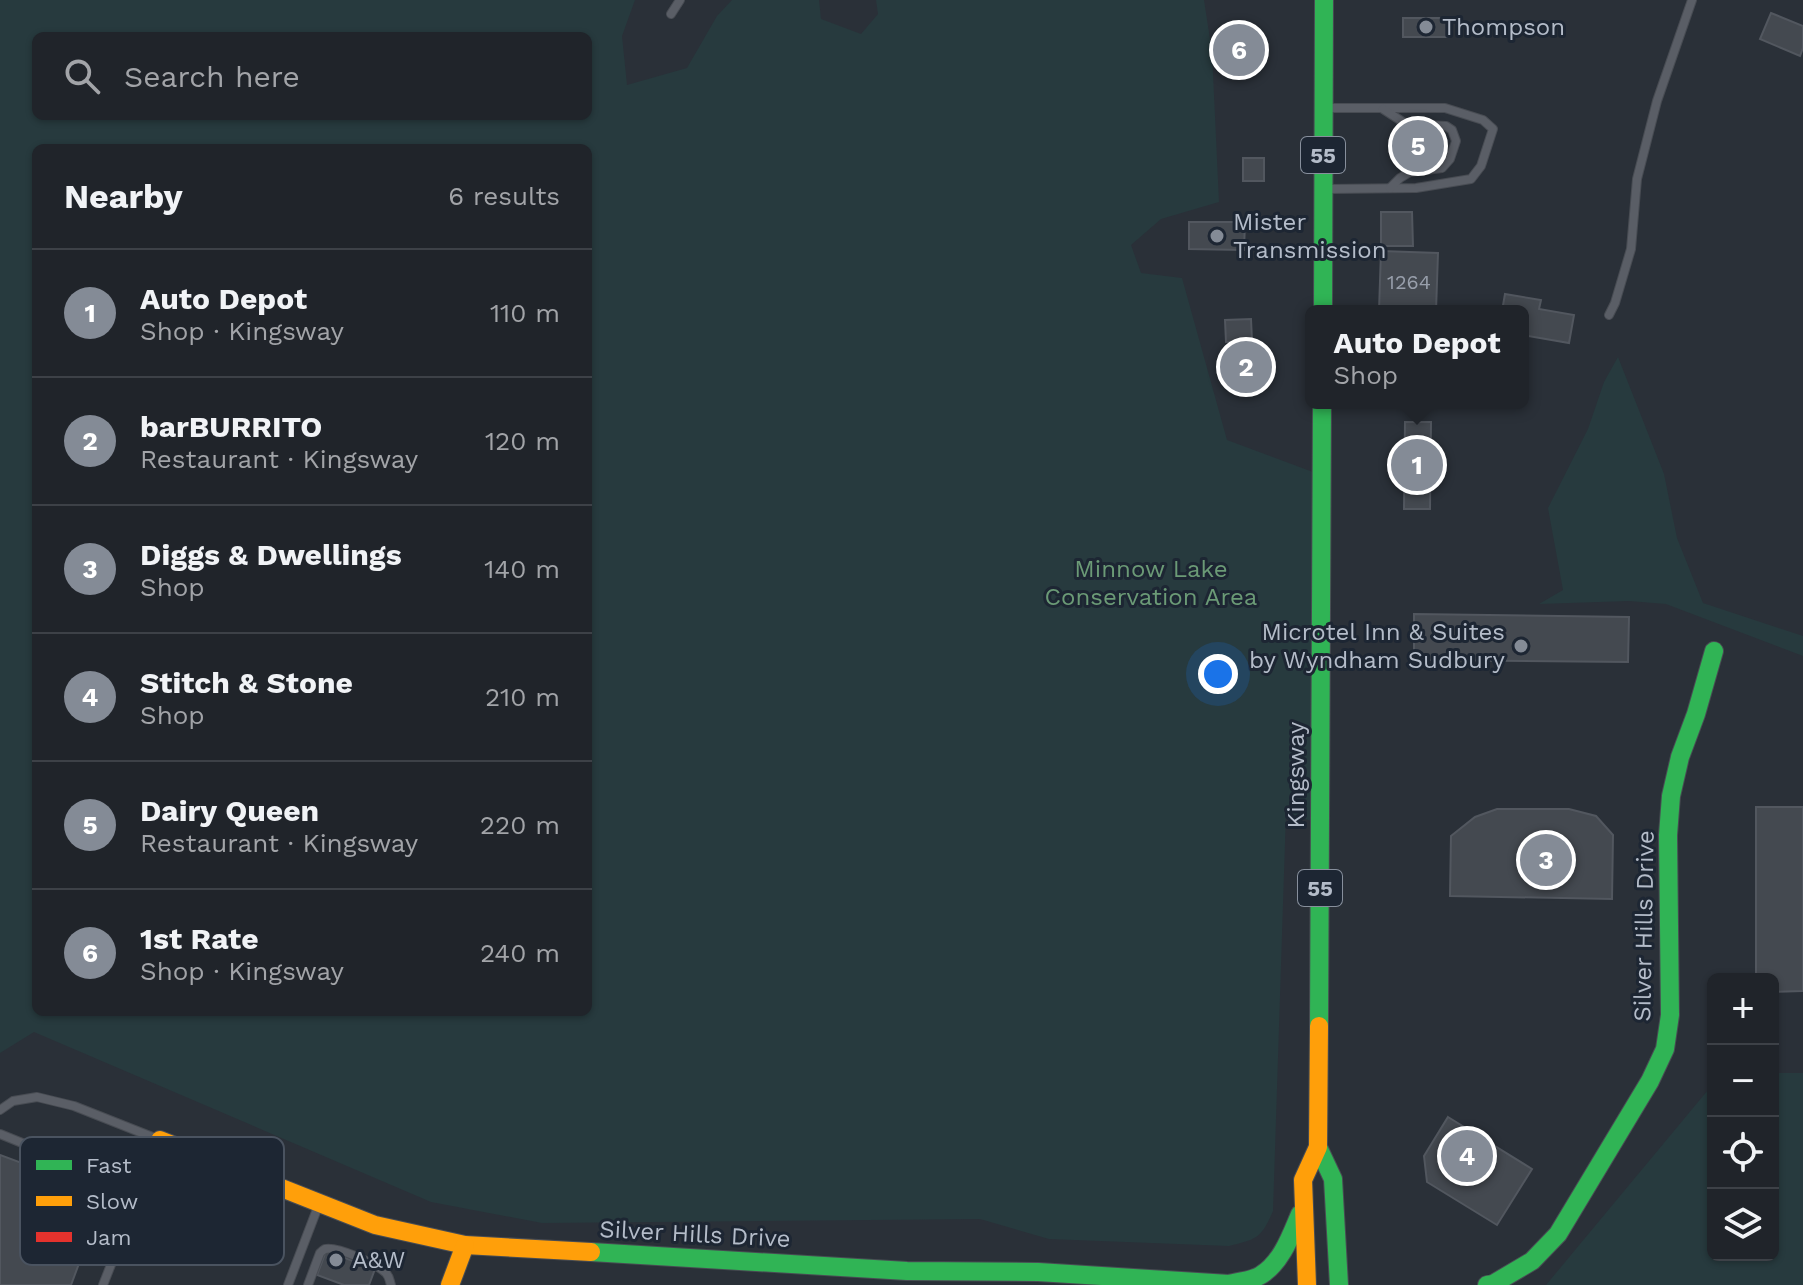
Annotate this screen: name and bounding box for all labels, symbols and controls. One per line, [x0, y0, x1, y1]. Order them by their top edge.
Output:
place label: Thompson [1442, 13, 1565, 41]
marker: Thompson [1417, 18, 1435, 36]
pin: 6 [1213, 20, 1265, 80]
search box [32, 32, 592, 120]
icon: search [60, 54, 104, 98]
text: Search here [124, 59, 300, 94]
pin: 5 [1392, 116, 1444, 176]
road number: 55 [1301, 137, 1345, 173]
text: Nearby [64, 176, 183, 216]
text: 6 results [448, 181, 560, 211]
place label: Mister Transmission [1233, 208, 1387, 264]
marker: Mister Transmission [1208, 227, 1226, 245]
house number: 1264 [1387, 270, 1431, 294]
text: Auto Depot [140, 281, 307, 316]
text: 1 [84, 298, 96, 328]
text: 110 m [490, 298, 560, 328]
popup [1305, 305, 1529, 409]
text: Shop · Kingsway [140, 316, 344, 346]
text: Auto Depot [1333, 325, 1501, 360]
pin: 2 [1220, 337, 1272, 397]
text: Shop [1333, 360, 1398, 390]
text: barBURRITO [140, 409, 322, 444]
text: 2 [82, 426, 98, 456]
text: 120 m [485, 426, 560, 456]
pin: 1 [1391, 435, 1443, 495]
text: Restaurant · Kingsway [140, 444, 418, 474]
text: Diggs & Dwellings [140, 537, 402, 572]
text: 3 [82, 554, 98, 584]
text: 140 m [484, 554, 560, 584]
park label: Minnow Lake Conservation Area [1045, 555, 1257, 611]
text: Shop [140, 572, 205, 602]
place label: Microtel Inn & Suites by Wyndham Sudbury [1249, 618, 1506, 674]
marker: Microtel Inn & Suites by Wyndham Sudbury [1512, 637, 1530, 655]
your location [1198, 654, 1238, 694]
text: Stitch & Stone [140, 665, 353, 700]
text: 4 [82, 682, 98, 712]
text: 210 m [485, 682, 560, 712]
text: Shop [140, 700, 205, 730]
street label: Kingsway [1282, 721, 1310, 828]
text: Dairy Queen [140, 793, 319, 828]
text: 5 [82, 810, 98, 840]
text: 220 m [480, 810, 560, 840]
text: Restaurant · Kingsway [140, 828, 418, 858]
pin: 3 [1520, 830, 1572, 890]
street label: Silver Hills Drive [1628, 830, 1660, 1022]
road number: 55 [1298, 870, 1342, 906]
text: 1st Rate [140, 921, 259, 956]
text: 6 [82, 938, 98, 968]
text: 240 m [480, 938, 560, 968]
text: Shop · Kingsway [140, 956, 344, 986]
map controls [1707, 973, 1779, 1261]
button: + [1707, 973, 1779, 1045]
button: − [1707, 1045, 1779, 1117]
button: locate [1707, 1117, 1779, 1189]
pin: 4 [1441, 1126, 1493, 1186]
legend [20, 1137, 284, 1265]
text: Fast [86, 1153, 132, 1178]
text: Slow [86, 1189, 138, 1214]
button: layers [1707, 1189, 1779, 1261]
street label: Silver Hills Drive [599, 1215, 791, 1253]
text: Jam [86, 1225, 131, 1250]
place label: A&W [352, 1246, 405, 1274]
marker: A&W [327, 1251, 345, 1269]

